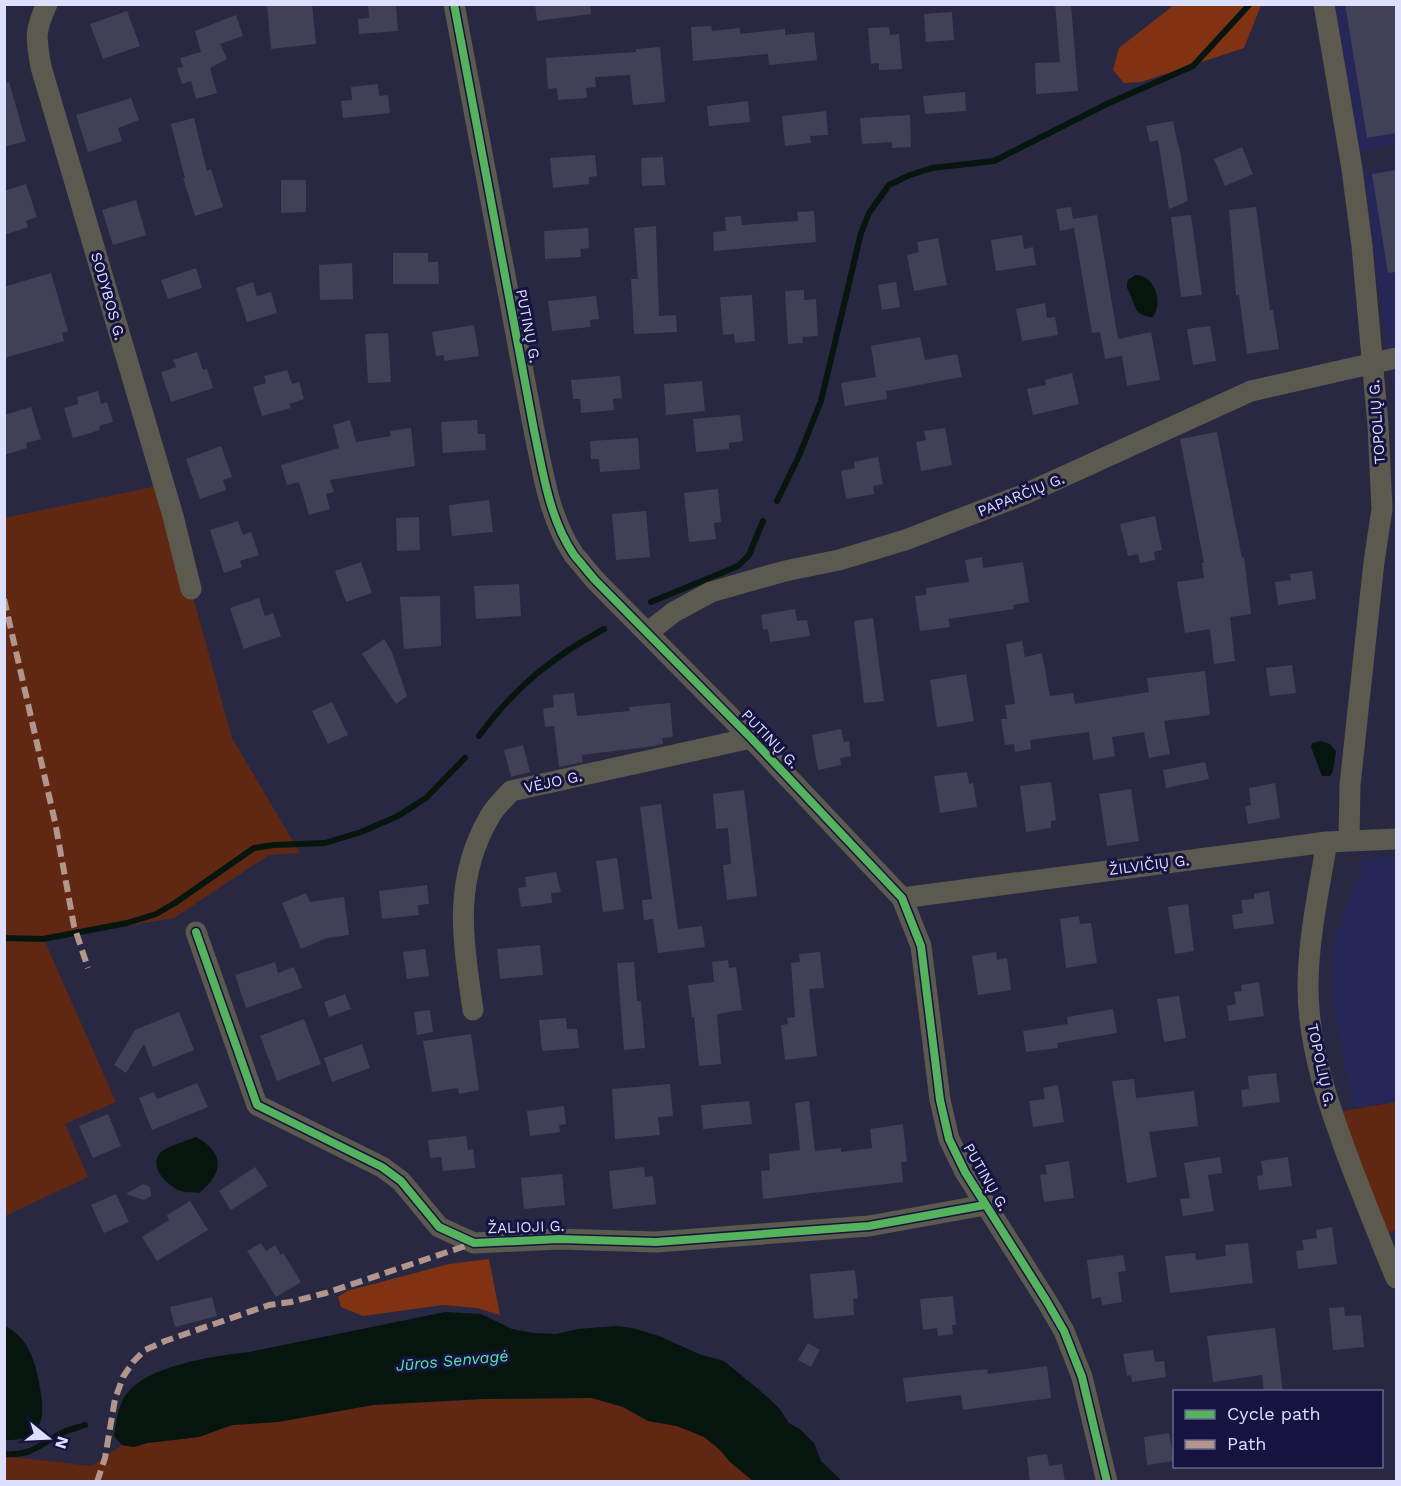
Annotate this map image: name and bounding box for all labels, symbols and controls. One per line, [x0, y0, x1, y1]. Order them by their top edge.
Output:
street label: SODYBOS G. [87, 250, 129, 342]
street label: PUTINŲ G. [512, 288, 544, 364]
street label: TOPOLIŲ G. [1365, 379, 1389, 465]
street label: PAPARČIŲ G. [975, 469, 1067, 521]
street label: PUTINŲ G. [738, 706, 802, 772]
street label: VĖJO G. [522, 767, 584, 797]
street label: ŽILVIČIŲ G. [1108, 850, 1190, 879]
street label: TOPOLIŲ G. [1303, 1022, 1339, 1108]
street label: PUTINŲ G. [959, 1140, 1013, 1214]
street label: ŽALIOJI G. [487, 1217, 565, 1237]
water label: Jūros Senvagė [395, 1346, 509, 1375]
legend [1173, 1390, 1383, 1468]
text: Cycle path [1227, 1403, 1321, 1424]
north arrow [18, 1408, 78, 1468]
text: Path [1227, 1433, 1267, 1454]
text: N [51, 1434, 73, 1451]

